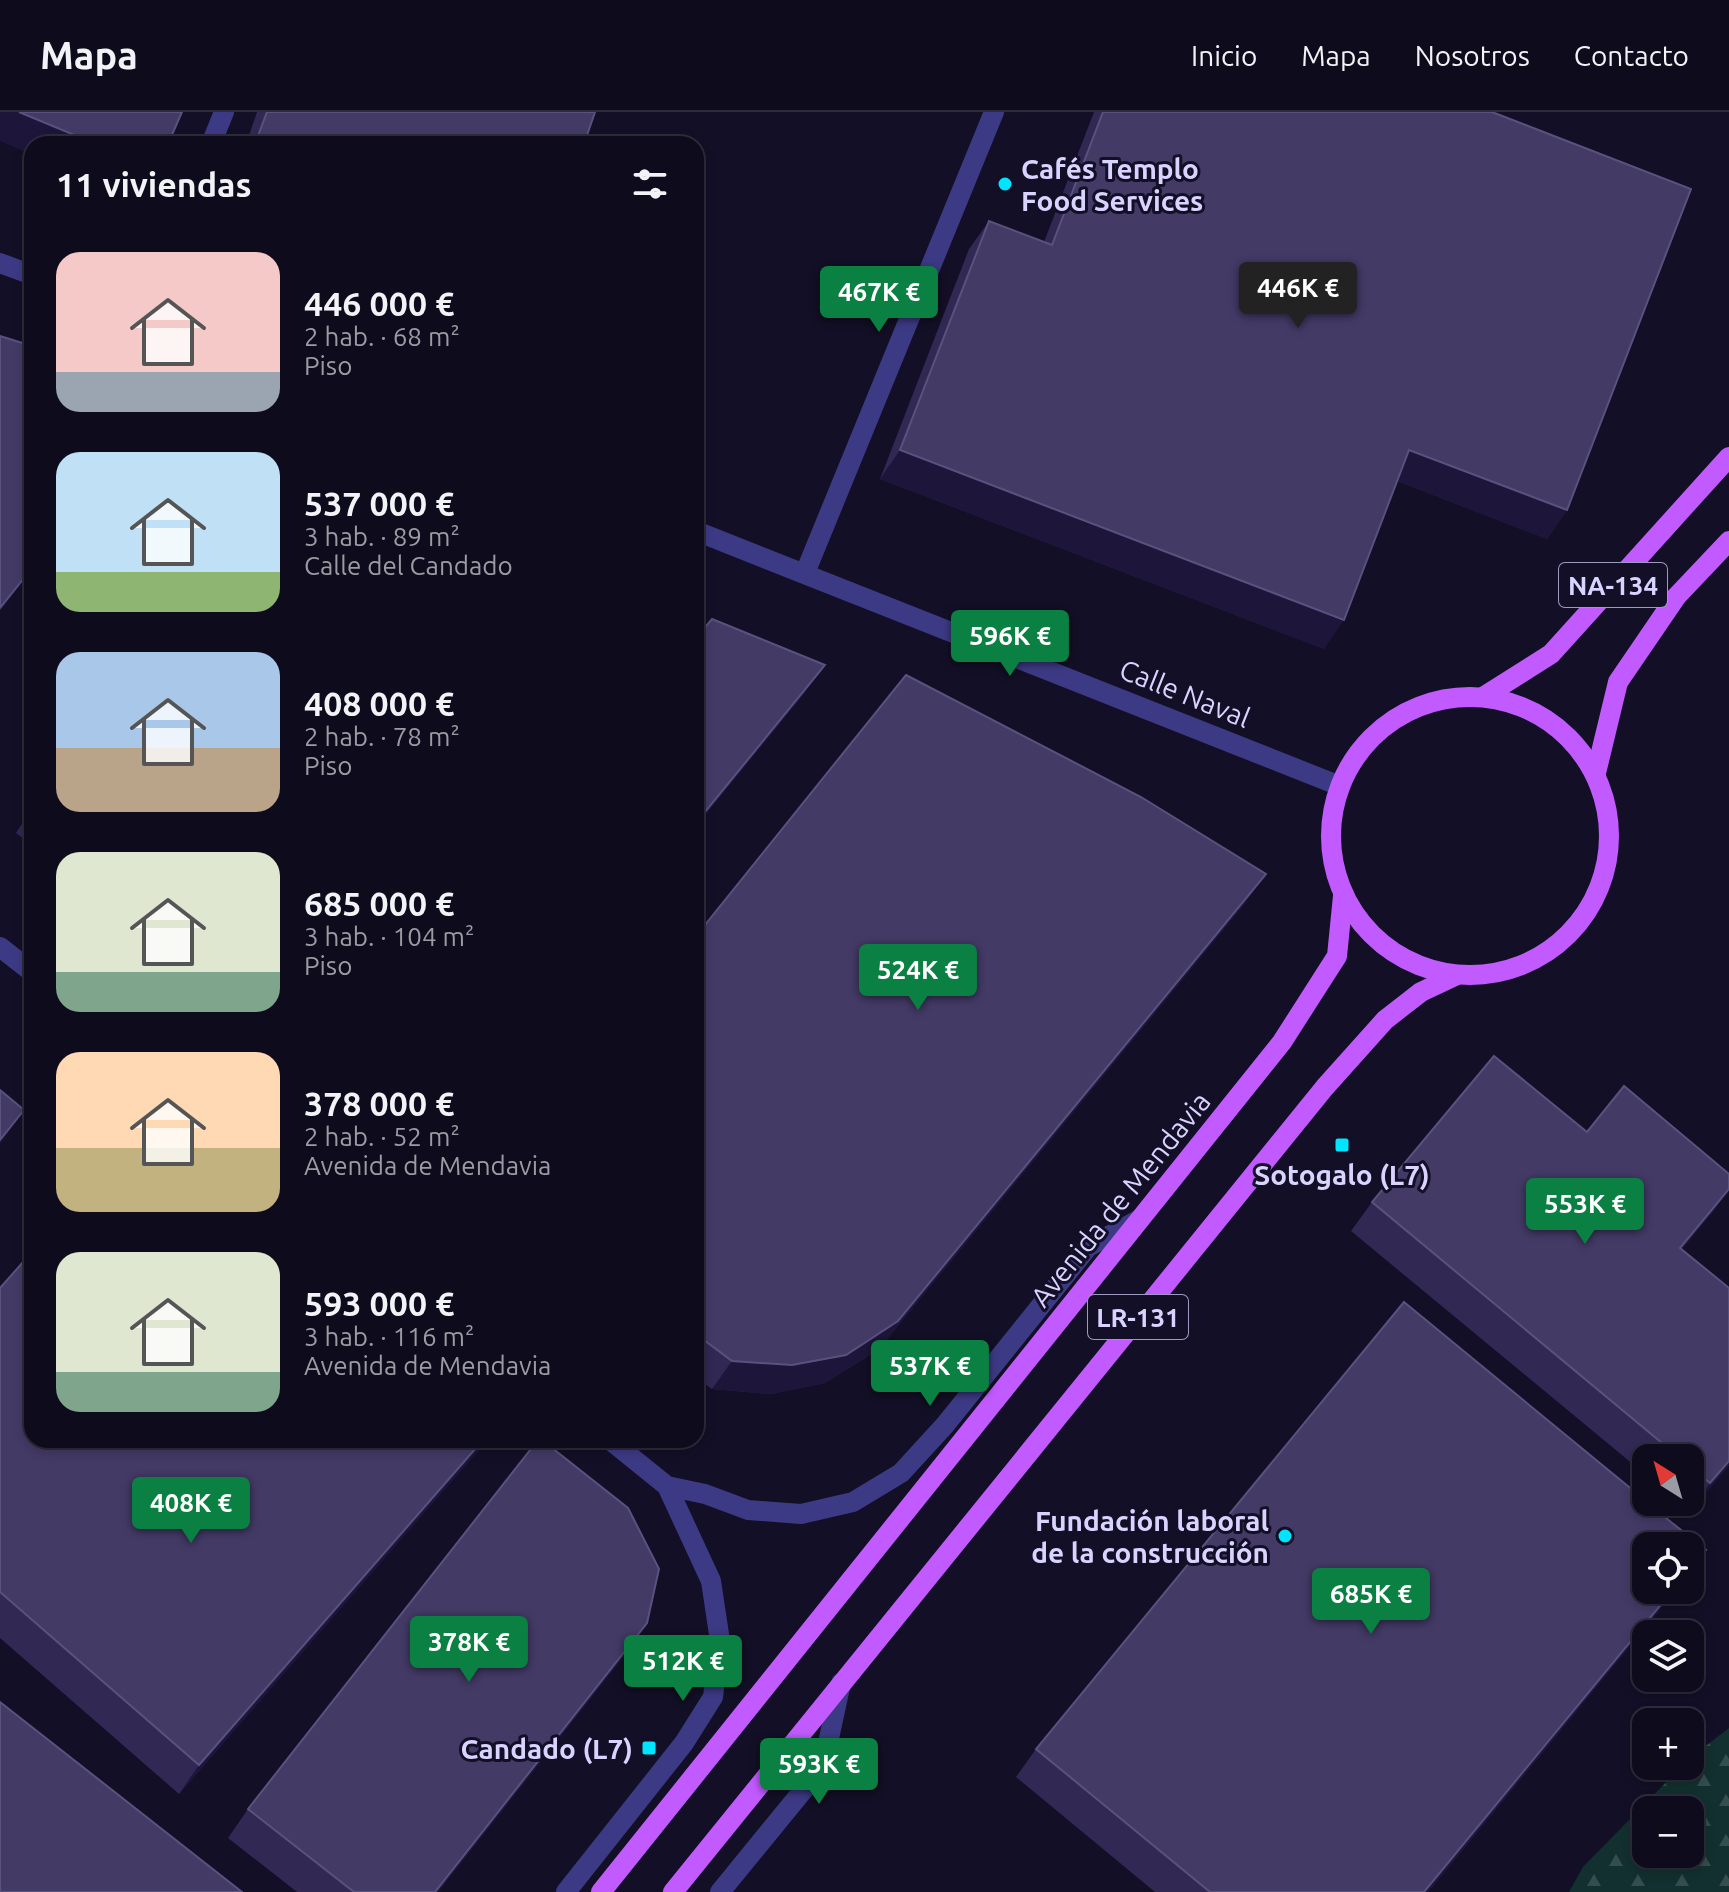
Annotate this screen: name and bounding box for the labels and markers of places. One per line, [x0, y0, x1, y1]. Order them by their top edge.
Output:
place label: Cafés Templo Food Services [1021, 153, 1203, 216]
marker: Cafés Templo Food Services [996, 175, 1014, 193]
pin: 446K € [1233, 262, 1363, 330]
pin: 467K € [814, 266, 944, 334]
pin: 596K € [945, 610, 1075, 678]
pin: 524K € [853, 944, 983, 1012]
marker: Sotogalo (L7) [1333, 1136, 1351, 1154]
place label: Sotogalo (L7) [1254, 1159, 1430, 1191]
pin: 553K € [1520, 1178, 1650, 1246]
pin: 537K € [865, 1340, 995, 1408]
pin: 408K € [126, 1477, 256, 1545]
place label: Fundación laboral de la construcción [1031, 1505, 1269, 1568]
marker: Fundación laboral de la construcción [1276, 1527, 1294, 1545]
pin: 685K € [1306, 1568, 1436, 1636]
pin: 378K € [404, 1616, 534, 1684]
pin: 512K € [618, 1635, 748, 1703]
place label: Candado (L7) [460, 1733, 633, 1765]
pin: 593K € [754, 1738, 884, 1806]
marker: Candado (L7) [640, 1739, 658, 1757]

